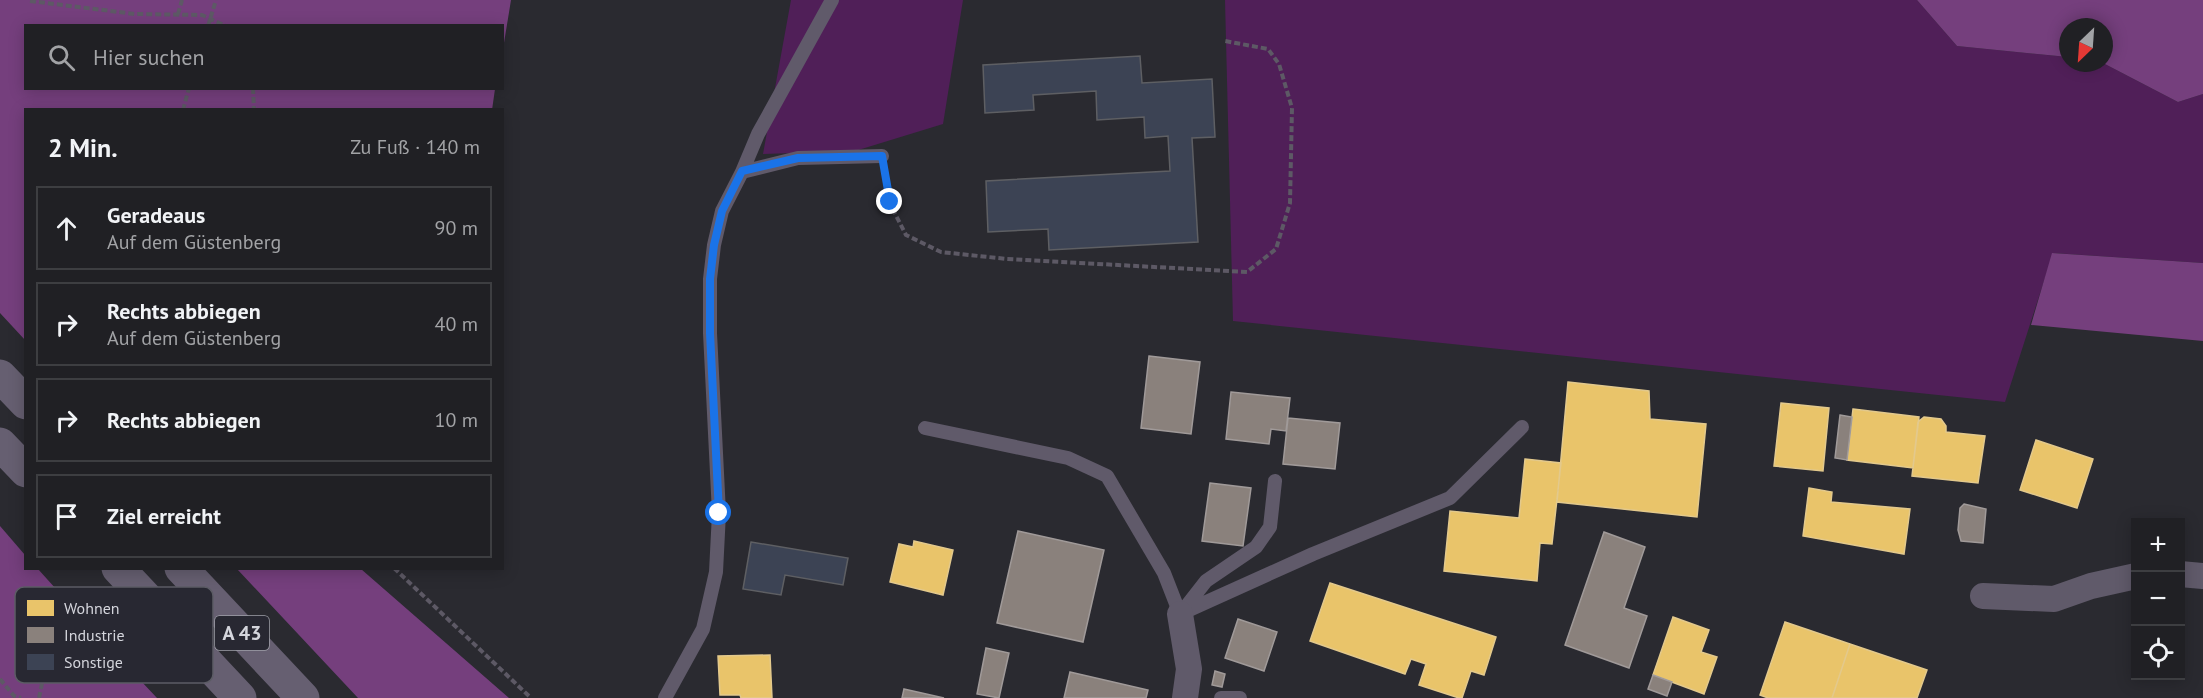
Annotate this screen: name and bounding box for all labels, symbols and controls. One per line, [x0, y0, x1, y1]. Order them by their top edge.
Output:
north arrow [2059, 18, 2113, 72]
search box [24, 24, 504, 90]
icon: search [45, 41, 78, 74]
text: Hier suchen [93, 43, 205, 71]
text: 2 Min. [48, 131, 118, 164]
text: Zu Fuß · 140 m [350, 134, 480, 160]
route end [876, 188, 902, 214]
text: Geradeaus [107, 201, 205, 229]
icon: ahead [50, 212, 83, 245]
text: 90 m [435, 215, 478, 241]
text: Auf dem Güstenberg [107, 229, 281, 255]
text: Rechts abbiegen [107, 297, 261, 325]
icon: right [50, 308, 83, 341]
text: 40 m [435, 311, 478, 337]
text: Auf dem Güstenberg [107, 325, 281, 351]
icon: right [50, 404, 83, 437]
text: Rechts abbiegen [107, 406, 261, 434]
text: 10 m [435, 407, 478, 433]
route start [705, 499, 731, 525]
icon: arrive [50, 500, 83, 533]
text: Ziel erreicht [107, 502, 221, 530]
map controls [2131, 518, 2185, 680]
button: + [2131, 518, 2185, 572]
button: − [2131, 572, 2185, 626]
legend [15, 587, 213, 683]
text: Wohnen [64, 598, 120, 618]
road number: A 43 [215, 616, 269, 650]
text: Industrie [64, 625, 125, 645]
button: locate [2131, 626, 2185, 680]
text: Sonstige [64, 652, 123, 672]

